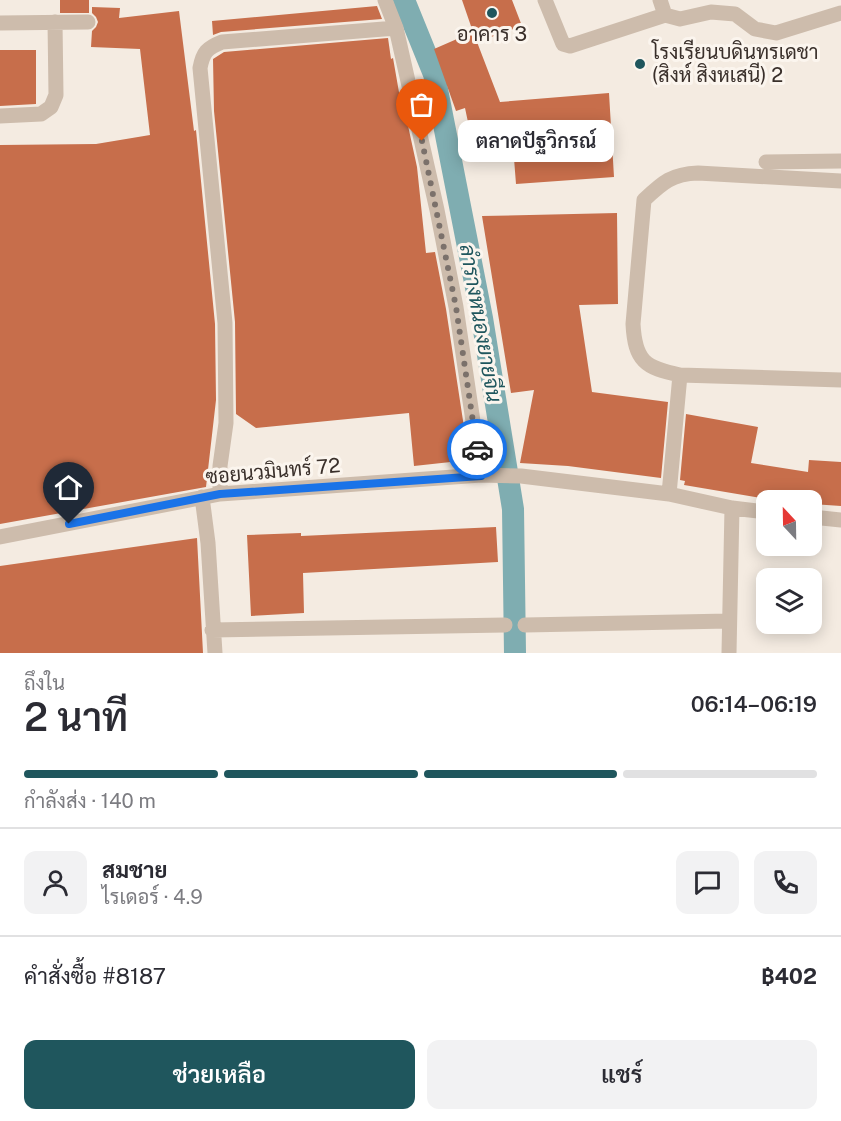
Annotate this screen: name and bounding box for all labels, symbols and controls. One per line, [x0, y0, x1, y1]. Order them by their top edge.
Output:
marker: อาคาร 3 [485, 6, 499, 20]
place label: อาคาร 3 [457, 22, 527, 46]
place label: โรงเรียนบดินทรเดชา (สิงห์ สิงหเสนี) 2 [651, 39, 819, 87]
marker: โรงเรียนบดินทรเดชา (สิงห์ สิงหเสนี) 2 [633, 57, 647, 71]
pin [396, 79, 447, 141]
icon: bag [405, 88, 438, 121]
callout: ตลาดปัฐวิกรณ์ [458, 120, 614, 162]
text: ตลาดปัฐวิกรณ์ [476, 129, 596, 153]
water label: ลำรางหนองยายจีน [455, 242, 507, 405]
courier [447, 419, 507, 479]
icon: car [461, 433, 494, 466]
street label: ซอยนวมินทร์ 72 [204, 451, 341, 489]
pin [43, 462, 94, 524]
icon: home [52, 471, 85, 504]
north arrow [756, 490, 822, 556]
map controls [756, 490, 822, 634]
button: layers [756, 568, 822, 634]
text: ถึงใน [24, 671, 65, 695]
text: 06:14–06:19 [691, 691, 817, 717]
text: 2 นาที [24, 694, 128, 740]
text: กำลังส่ง · 140 m [24, 789, 156, 813]
button: person [24, 851, 87, 914]
button: chat [676, 851, 739, 914]
button: phone [754, 851, 817, 914]
text: สมชาย [102, 857, 168, 883]
text: ไรเดอร์ · 4.9 [102, 885, 203, 909]
text: คำสั่งซื้อ #8187 [24, 963, 166, 989]
text: ฿402 [761, 963, 817, 989]
button: ช่วยเหลือ [24, 1040, 415, 1109]
button: แชร์ [427, 1040, 817, 1109]

